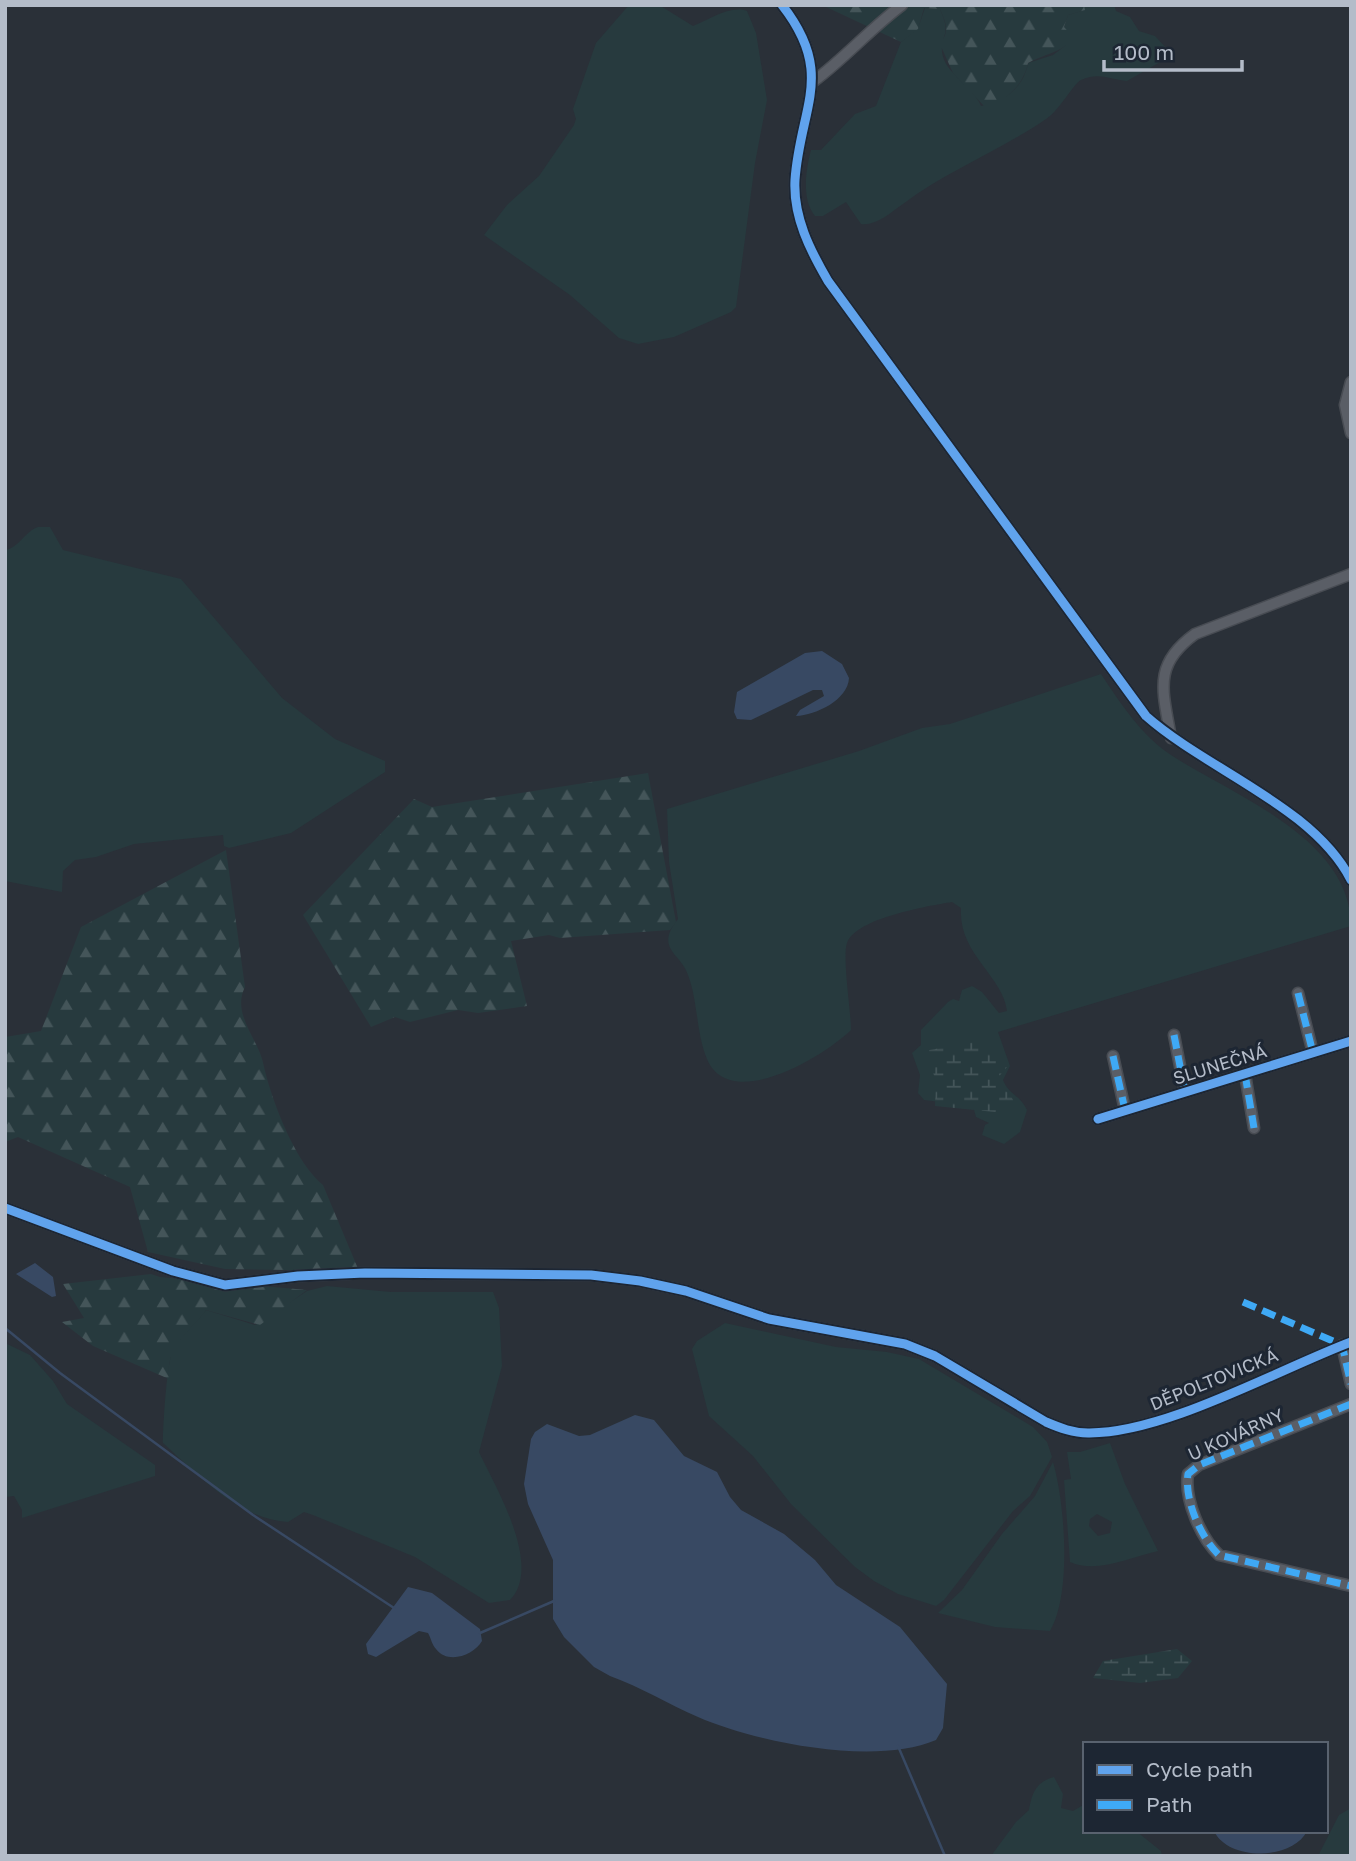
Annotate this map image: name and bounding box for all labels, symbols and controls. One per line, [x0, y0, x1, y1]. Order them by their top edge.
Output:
scale bar [1104, 28, 1242, 72]
text: 100 m [1114, 39, 1174, 65]
street label: SLUNEČNÁ [1170, 1039, 1269, 1089]
street label: DĚPOLTOVICKÁ [1146, 1343, 1281, 1415]
street label: U KOVÁRNY [1184, 1403, 1287, 1465]
legend [1083, 1742, 1328, 1833]
text: Cycle path [1146, 1756, 1253, 1782]
text: Path [1146, 1791, 1193, 1817]

